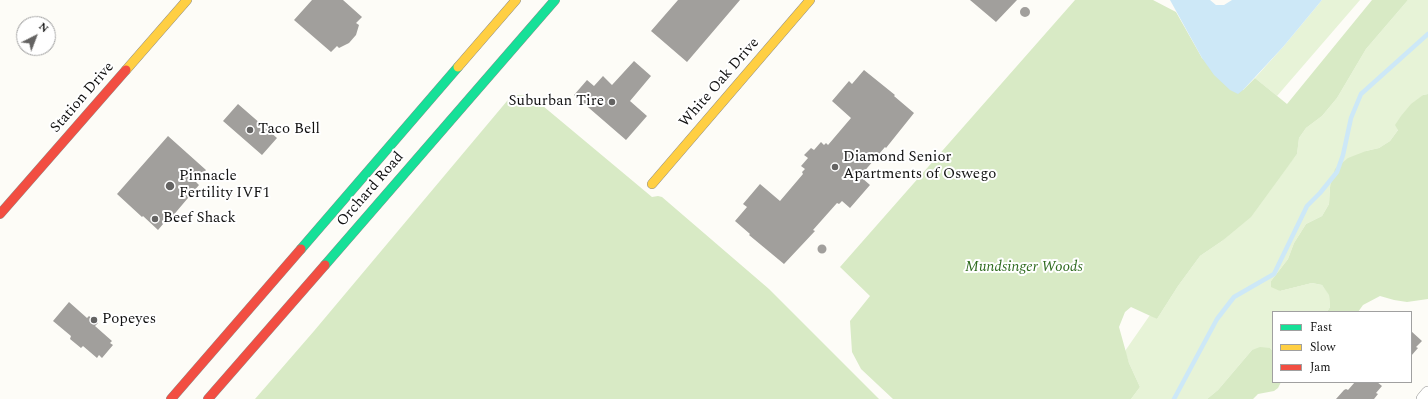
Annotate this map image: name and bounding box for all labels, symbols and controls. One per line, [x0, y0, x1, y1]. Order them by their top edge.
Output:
north arrow [16, 16, 56, 56]
text: N [35, 18, 53, 37]
street label: White Oak Drive [676, 35, 764, 131]
street label: Station Drive [47, 59, 119, 137]
place label: Suburban Tire [509, 93, 604, 111]
marker: Suburban Tire [607, 97, 617, 107]
place label: Taco Bell [258, 121, 320, 139]
marker: Taco Bell [245, 125, 255, 135]
street label: Orchard Road [334, 149, 408, 231]
place label: Diamond Senior Apartments of Oswego [843, 149, 996, 184]
marker: Diamond Senior Apartments of Oswego [830, 162, 840, 172]
place label: Pinnacle Fertility IVF1 [179, 168, 270, 203]
marker: Pinnacle Fertility IVF1 [164, 180, 176, 192]
place label: Beef Shack [163, 210, 236, 228]
marker: Beef Shack [150, 214, 160, 224]
park label: Mundsinger Woods [965, 259, 1083, 277]
place label: Popeyes [102, 311, 156, 329]
legend [1272, 311, 1412, 383]
marker: Popeyes [89, 315, 99, 325]
text: Fast [1310, 318, 1332, 337]
text: Slow [1310, 338, 1335, 357]
text: Jam [1310, 358, 1331, 377]

